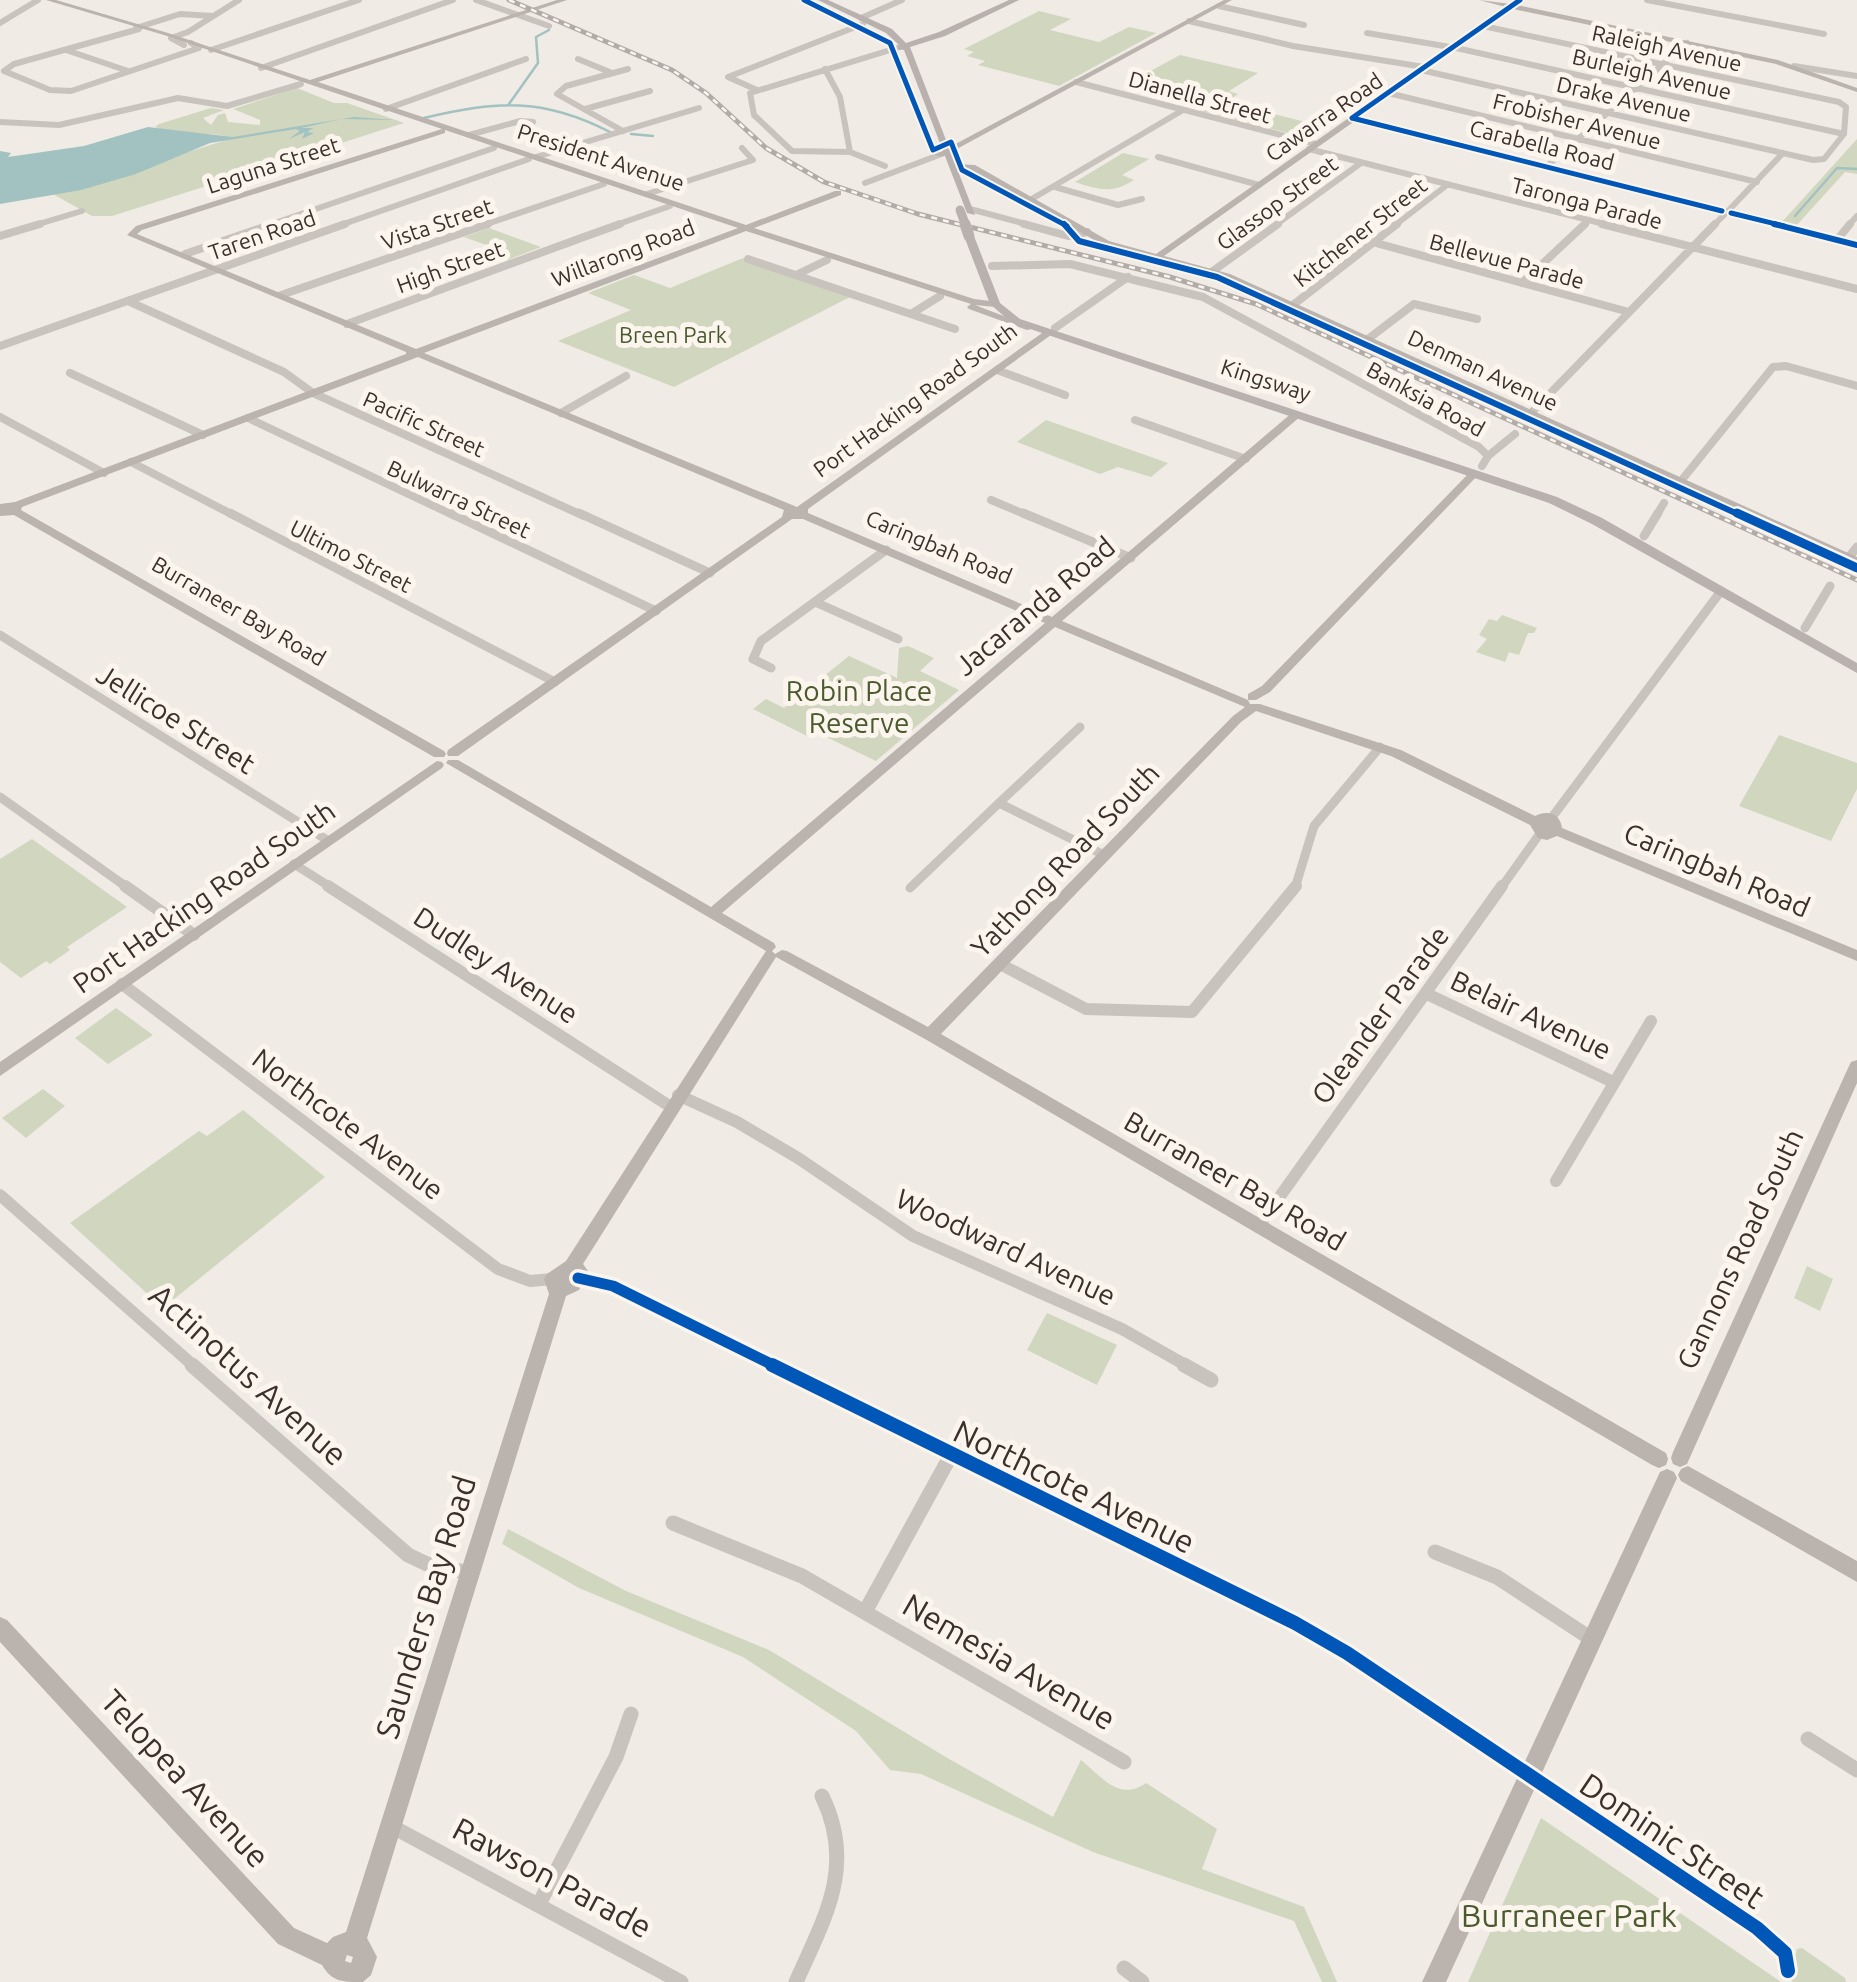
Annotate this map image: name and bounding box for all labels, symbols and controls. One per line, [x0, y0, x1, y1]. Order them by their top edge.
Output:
street label: Raleigh Avenue [1590, 19, 1744, 76]
street label: Burleigh Avenue [1570, 43, 1734, 104]
street label: Dianella Street [1126, 66, 1274, 128]
street label: Cawarra Road [1260, 67, 1387, 166]
street label: Drake Avenue [1554, 71, 1694, 126]
street label: Frobisher Avenue [1490, 88, 1664, 153]
street label: Carabella Road [1467, 114, 1617, 175]
street label: President Avenue [515, 118, 688, 195]
street label: Laguna Street [203, 131, 343, 198]
street label: Glassop Street [1212, 150, 1342, 255]
street label: Kitchener Street [1288, 172, 1432, 291]
street label: Taronga Parade [1509, 172, 1665, 233]
street label: Vista Street [378, 193, 496, 254]
street label: Taren Road [205, 205, 319, 264]
street label: Willarong Road [548, 214, 698, 291]
street label: Bellevue Parade [1427, 228, 1587, 293]
street label: High Street [393, 235, 507, 297]
street label: Port Hacking Road South [808, 317, 1021, 482]
park label: Breen Park [619, 322, 727, 347]
street label: Denman Avenue [1404, 324, 1562, 415]
street label: Kingsway [1218, 353, 1315, 406]
street label: Banksia Road [1363, 356, 1490, 441]
street label: Pacific Street [360, 386, 489, 462]
street label: Bulwarra Street [384, 454, 535, 543]
street label: Caringbah Road [862, 505, 1016, 589]
street label: Ultimo Street [286, 514, 417, 597]
street label: Jacaranda Road [949, 530, 1121, 681]
street label: Burraneer Bay Road [148, 551, 331, 670]
street label: Jellicoe Street [92, 658, 261, 779]
park label: Robin Place Reserve [786, 675, 932, 738]
street label: Yathong Road South [964, 757, 1165, 963]
street label: Port Hacking Road South [67, 794, 340, 999]
street label: Caringbah Road [1620, 816, 1815, 923]
street label: Dudley Avenue [409, 900, 584, 1029]
street label: Oleander Parade [1305, 920, 1454, 1109]
street label: Belair Avenue [1446, 964, 1616, 1065]
street label: Northcote Avenue [247, 1042, 450, 1205]
street label: Burraneer Bay Road [1119, 1105, 1351, 1256]
street label: Gannons Road South [1670, 1124, 1809, 1374]
street label: Woodward Avenue [892, 1182, 1121, 1311]
street label: Actinotus Avenue [143, 1276, 355, 1472]
street label: Northcote Avenue [948, 1412, 1201, 1560]
street label: Saunders Bay Road [368, 1471, 482, 1742]
street label: Nemesia Avenue [897, 1586, 1122, 1736]
street label: Telopea Avenue [94, 1682, 277, 1874]
street label: Dominic Street [1574, 1765, 1772, 1915]
street label: Rawson Parade [447, 1810, 658, 1945]
park label: Burraneer Park [1461, 1897, 1677, 1933]

